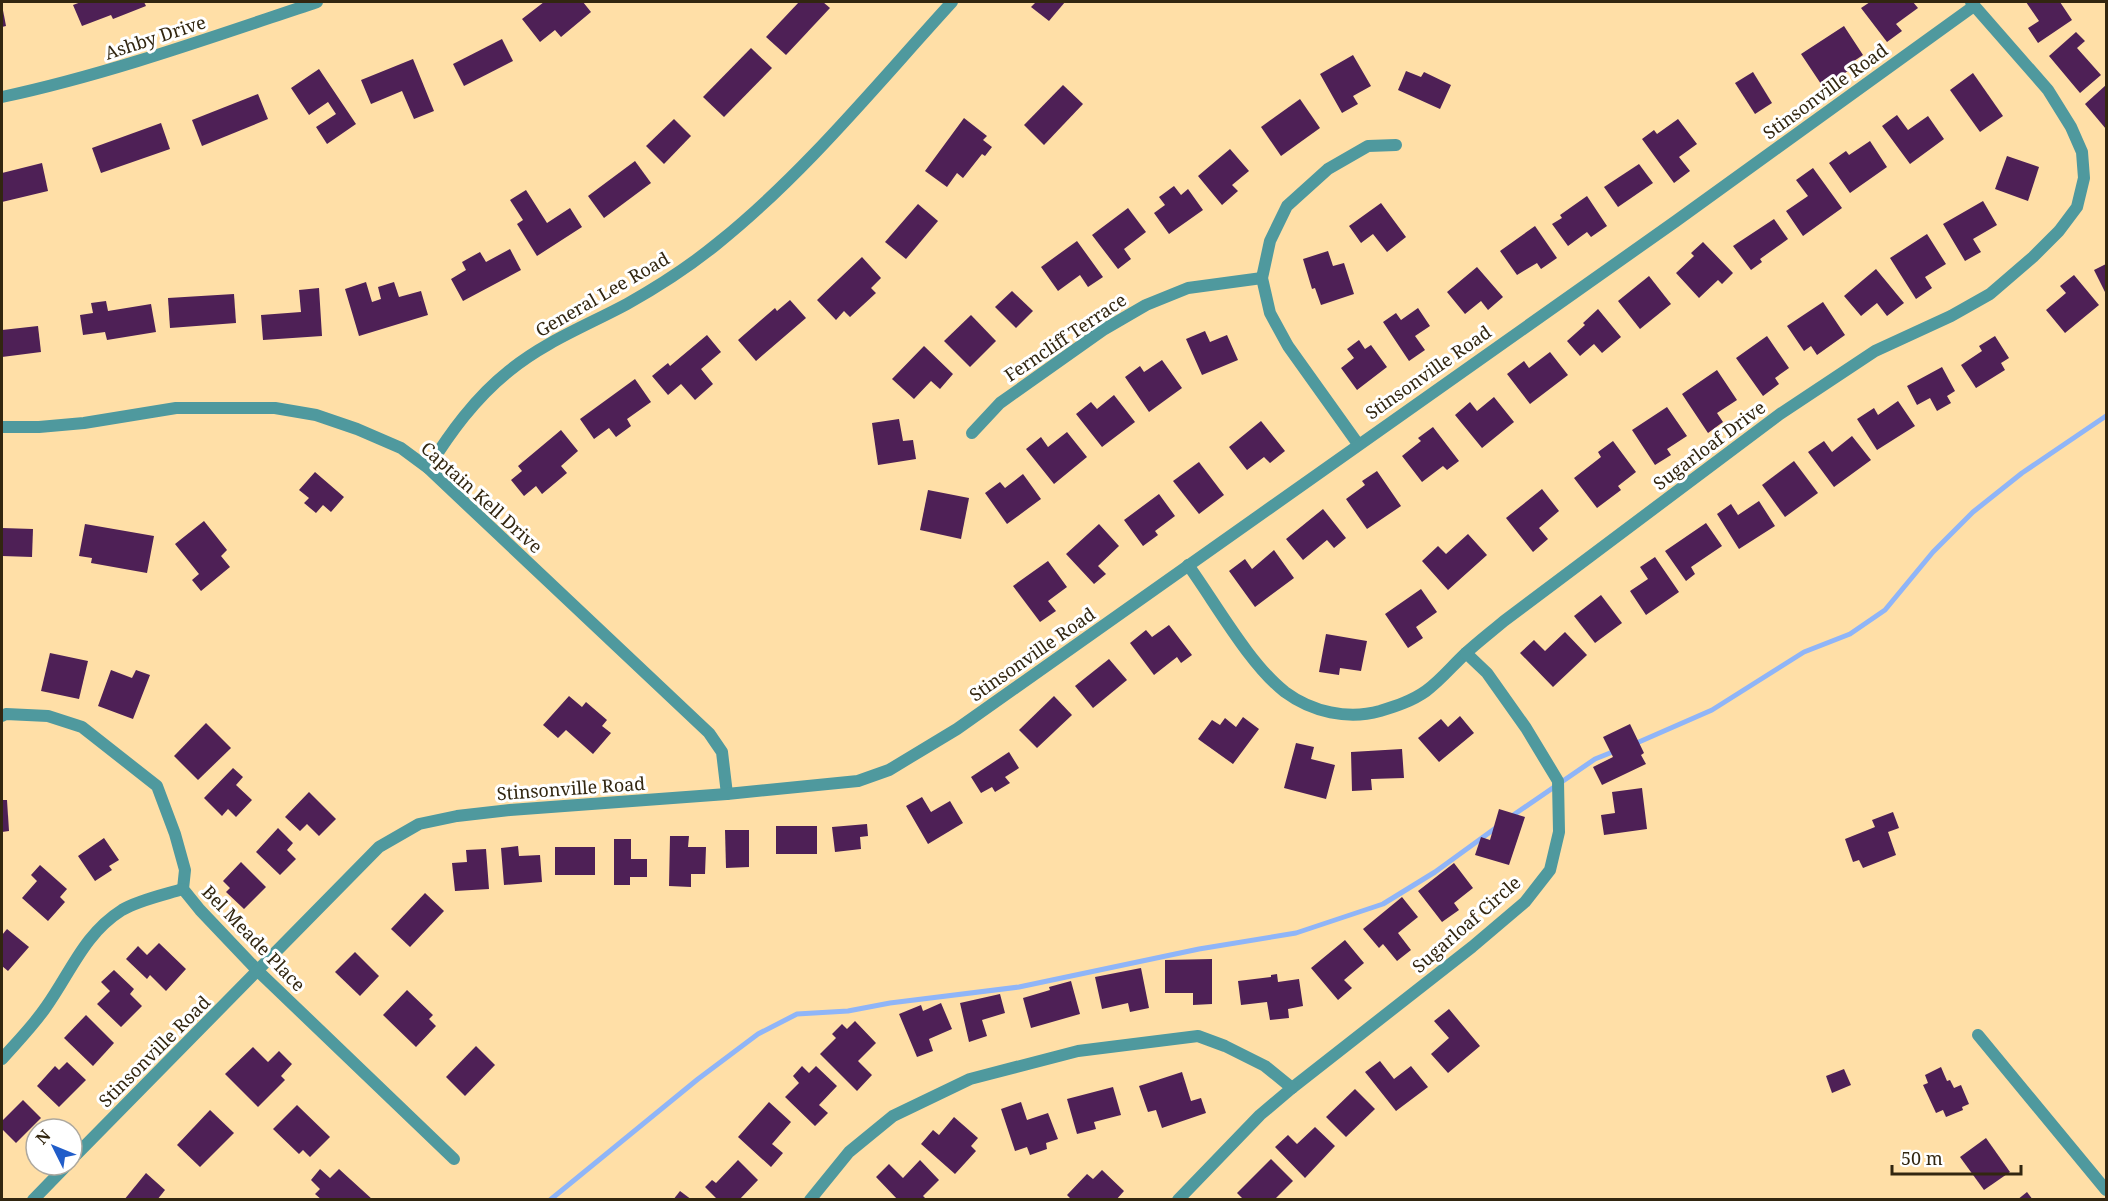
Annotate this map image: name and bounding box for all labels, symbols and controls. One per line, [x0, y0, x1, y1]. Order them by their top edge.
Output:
street label: Ashby Drive [101, 9, 209, 65]
street label: Stinsonville Road [1758, 38, 1892, 144]
street label: General Lee Road [531, 246, 673, 342]
street label: Ferncliff Terrace [999, 287, 1131, 387]
street label: Stinsonville Road [1360, 320, 1496, 424]
street label: Sugarloaf Drive [1648, 395, 1770, 495]
street label: Captain Kell Drive [416, 436, 548, 558]
street label: Stinsonville Road [964, 602, 1100, 706]
street label: Stinsonville Road [496, 771, 646, 805]
street label: Sugarloaf Circle [1407, 870, 1525, 978]
street label: Bel Meade Place [197, 880, 311, 996]
street label: Stinsonville Road [93, 990, 215, 1112]
north arrow [24, 1117, 84, 1177]
text: N [31, 1124, 56, 1149]
scale bar [1892, 1138, 2021, 1176]
text: 50 m [1901, 1146, 1943, 1170]

